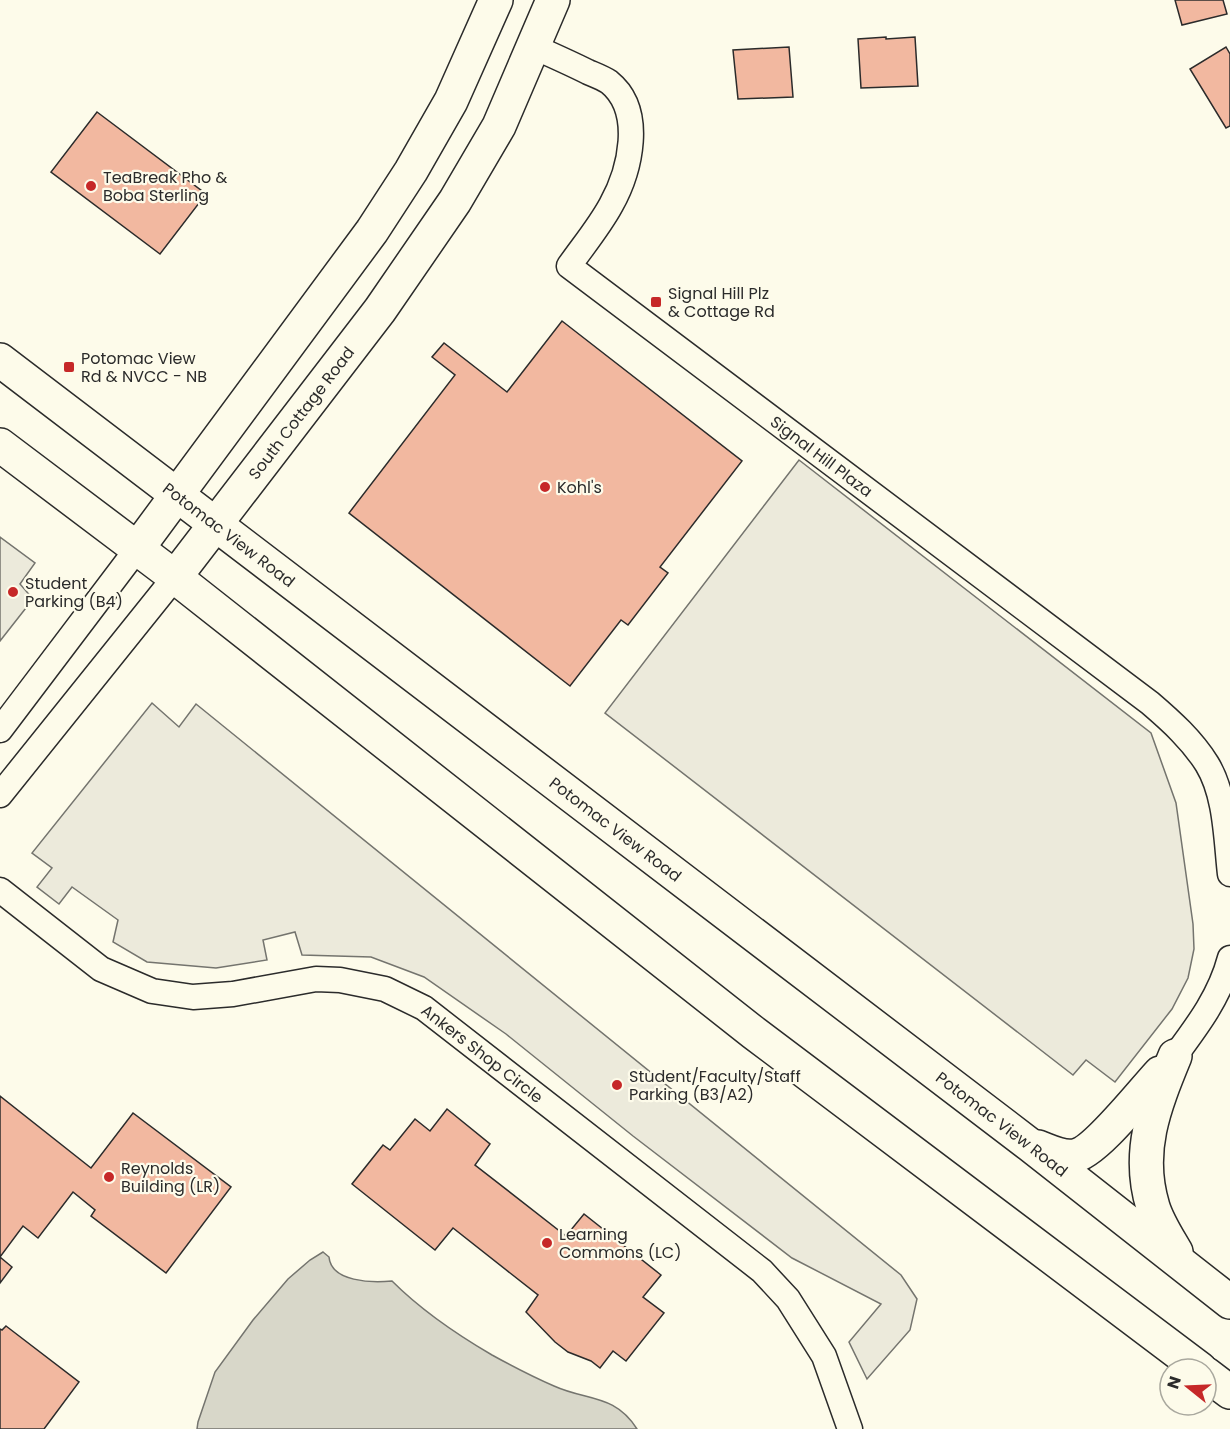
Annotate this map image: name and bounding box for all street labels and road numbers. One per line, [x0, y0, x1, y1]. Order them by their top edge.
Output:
street label: South Cottage Road [243, 342, 360, 484]
street label: Signal Hill Plaza [765, 410, 877, 503]
street label: Potomac View Road [158, 477, 300, 593]
street label: Potomac View Road [544, 772, 686, 887]
street label: Ankers Shop Circle [416, 999, 548, 1109]
street label: Potomac View Road [931, 1066, 1072, 1182]

